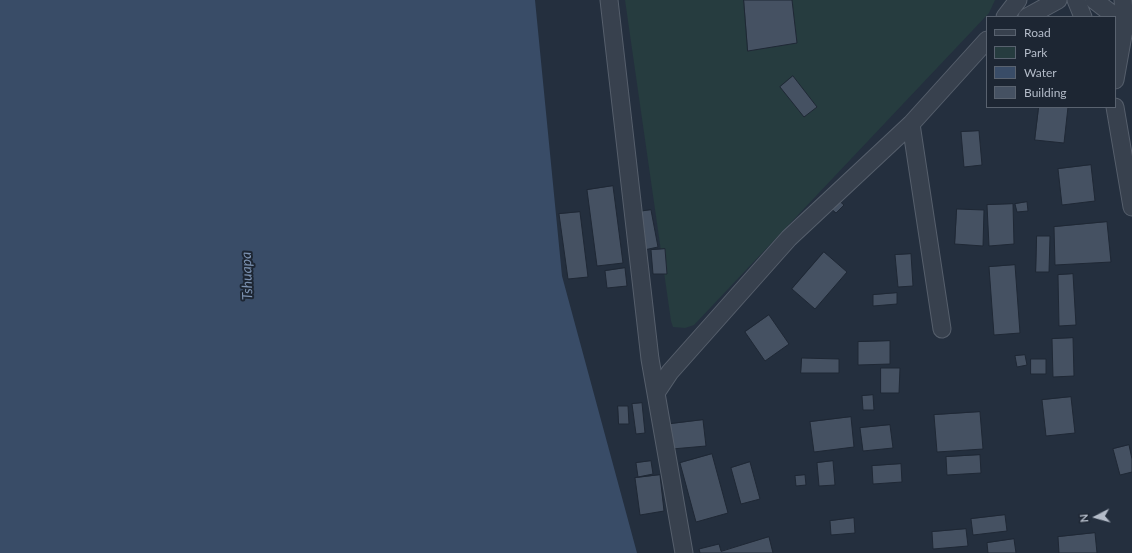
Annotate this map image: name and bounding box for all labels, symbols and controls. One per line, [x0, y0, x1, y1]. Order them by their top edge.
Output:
legend [986, 16, 1116, 108]
text: Road [1024, 25, 1051, 40]
text: Park [1024, 45, 1047, 60]
text: Water [1024, 65, 1057, 80]
text: Building [1024, 85, 1067, 100]
water label: Tshuapa [238, 252, 256, 300]
north arrow [1076, 497, 1116, 537]
text: N [1077, 513, 1090, 523]

